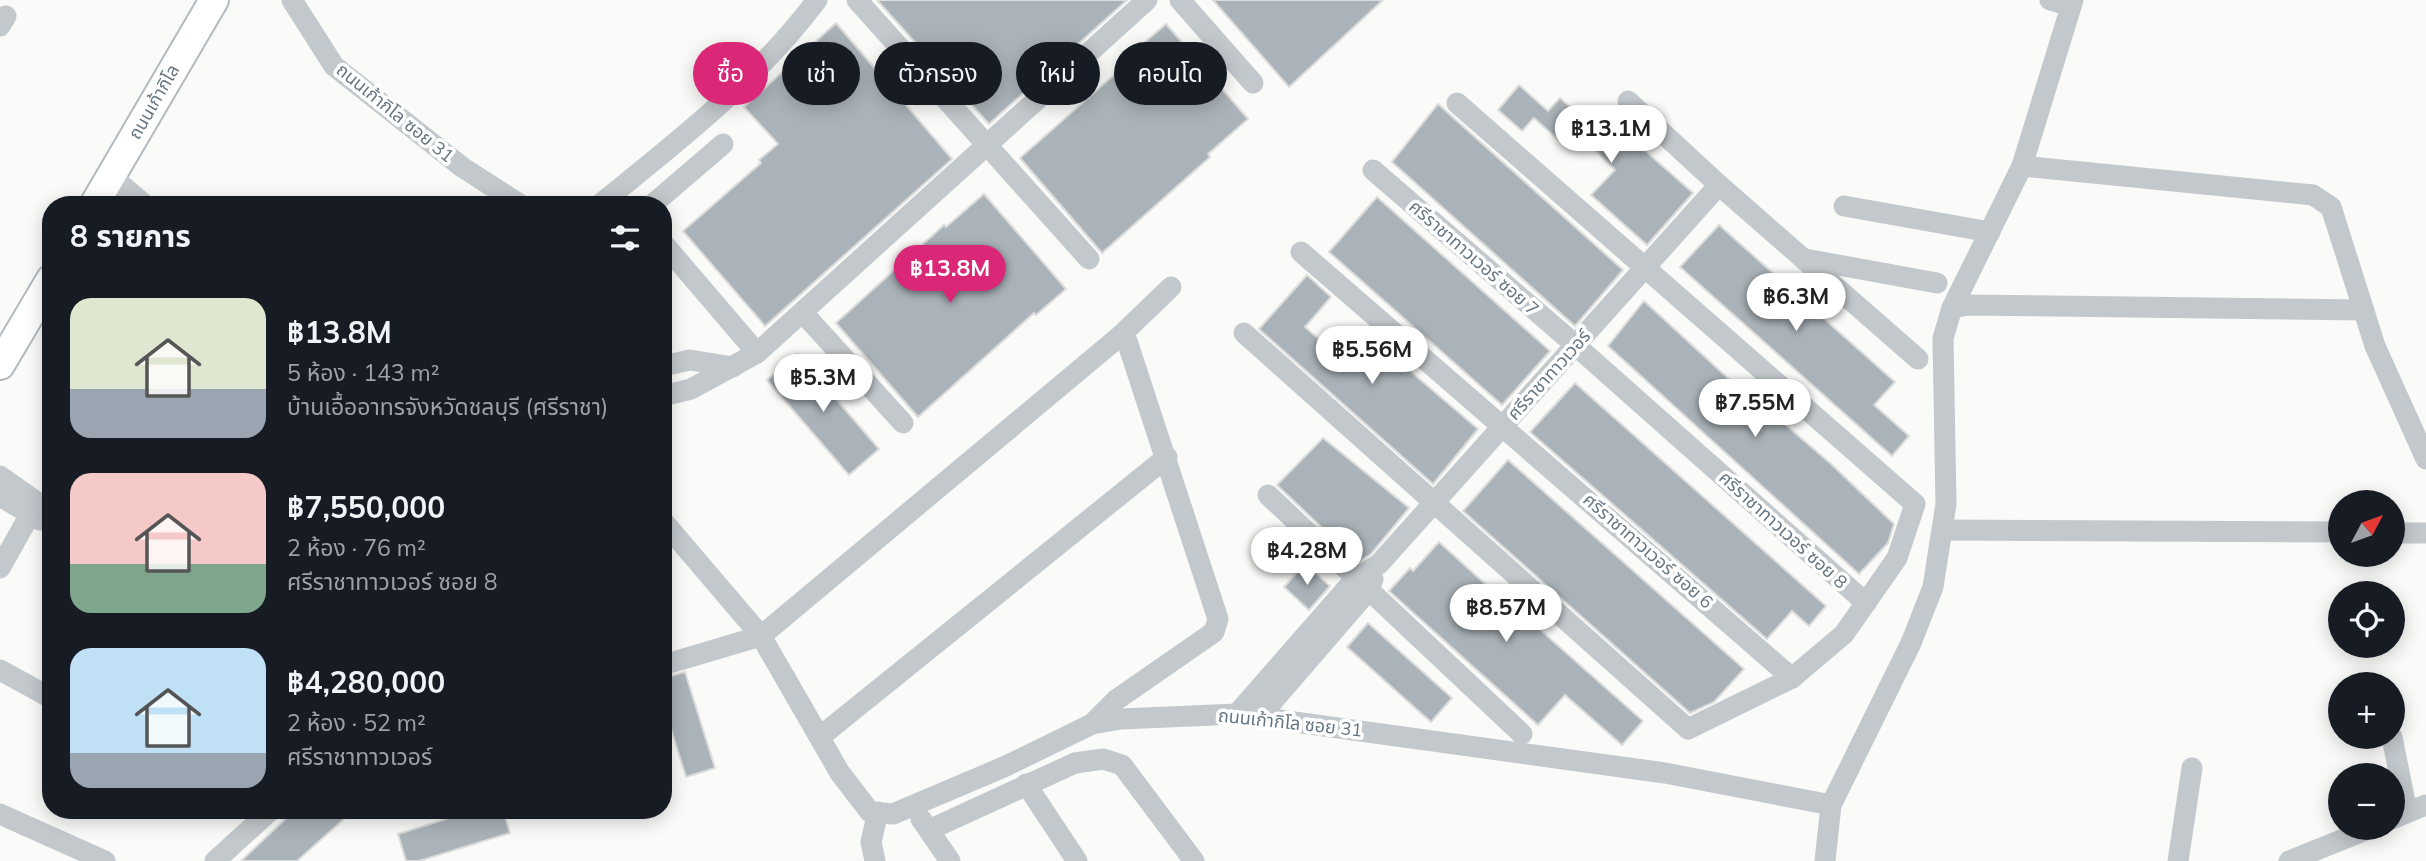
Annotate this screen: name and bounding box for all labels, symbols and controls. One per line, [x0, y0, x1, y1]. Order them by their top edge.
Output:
chip: ซื้อ [693, 42, 768, 105]
chip: เช่า [782, 42, 860, 105]
chip: ตัวกรอง [874, 42, 1002, 105]
chip: ใหม่ [1016, 42, 1100, 105]
chip: คอนโด [1114, 42, 1227, 105]
street label: ถนนเก้ากิโล ซอย 31 [332, 58, 459, 167]
street label: ถนนเก้ากิโล [123, 60, 184, 143]
pin: ฿13.1M [1554, 106, 1668, 165]
text: ฿13.1M [1571, 113, 1651, 142]
street label: ศรีราชาทาวเวอร์ ซอย 7 [1405, 195, 1544, 320]
text: 8 รายการ [70, 217, 191, 255]
icon: filters [606, 219, 644, 257]
pin: ฿13.8M [893, 246, 1007, 305]
text: ฿13.8M [910, 253, 990, 282]
pin: ฿6.3M [1747, 274, 1845, 333]
text: ฿6.3M [1763, 281, 1829, 310]
text: ฿13.8M [287, 313, 392, 351]
street label: ศรีราชาทาวเวอร์ [1502, 324, 1596, 425]
icon: home [126, 326, 210, 410]
pin: ฿5.56M [1315, 326, 1429, 386]
text: ฿5.56M [1332, 334, 1412, 363]
pin: ฿5.3M [774, 354, 872, 414]
text: 5 ห้อง · 143 m² [287, 358, 440, 387]
text: ฿5.3M [790, 362, 856, 391]
pin: ฿7.55M [1698, 380, 1812, 439]
text: ฿7.55M [1715, 387, 1795, 416]
text: บ้านเอื้ออาทรจังหวัดชลบุรี (ศรีราชา) [287, 392, 608, 421]
street label: ศรีราชาทาวเวอร์ ซอย 8 [1714, 466, 1852, 593]
text: ฿7,550,000 [287, 488, 445, 526]
street label: ศรีราชาทาวเวอร์ ซอย 6 [1579, 488, 1718, 613]
north arrow [2328, 490, 2404, 567]
map controls [2328, 490, 2405, 840]
icon: home [126, 501, 210, 585]
pin: ฿4.28M [1250, 528, 1364, 587]
text: 2 ห้อง · 76 m² [287, 533, 426, 562]
text: ฿4.28M [1267, 535, 1347, 564]
text: ศรีราชาทาวเวอร์ ซอย 8 [287, 567, 498, 596]
button: locate [2328, 581, 2405, 658]
pin: ฿8.57M [1449, 584, 1563, 644]
text: ฿8.57M [1466, 592, 1546, 621]
text: ฿4,280,000 [287, 663, 445, 701]
button: + [2328, 672, 2405, 749]
icon: home [126, 676, 210, 760]
street label: ถนนเก้ากิโล ซอย 31 [1217, 703, 1363, 742]
text: 2 ห้อง · 52 m² [287, 708, 426, 737]
text: ศรีราชาทาวเวอร์ [287, 742, 432, 771]
button: − [2328, 763, 2405, 840]

